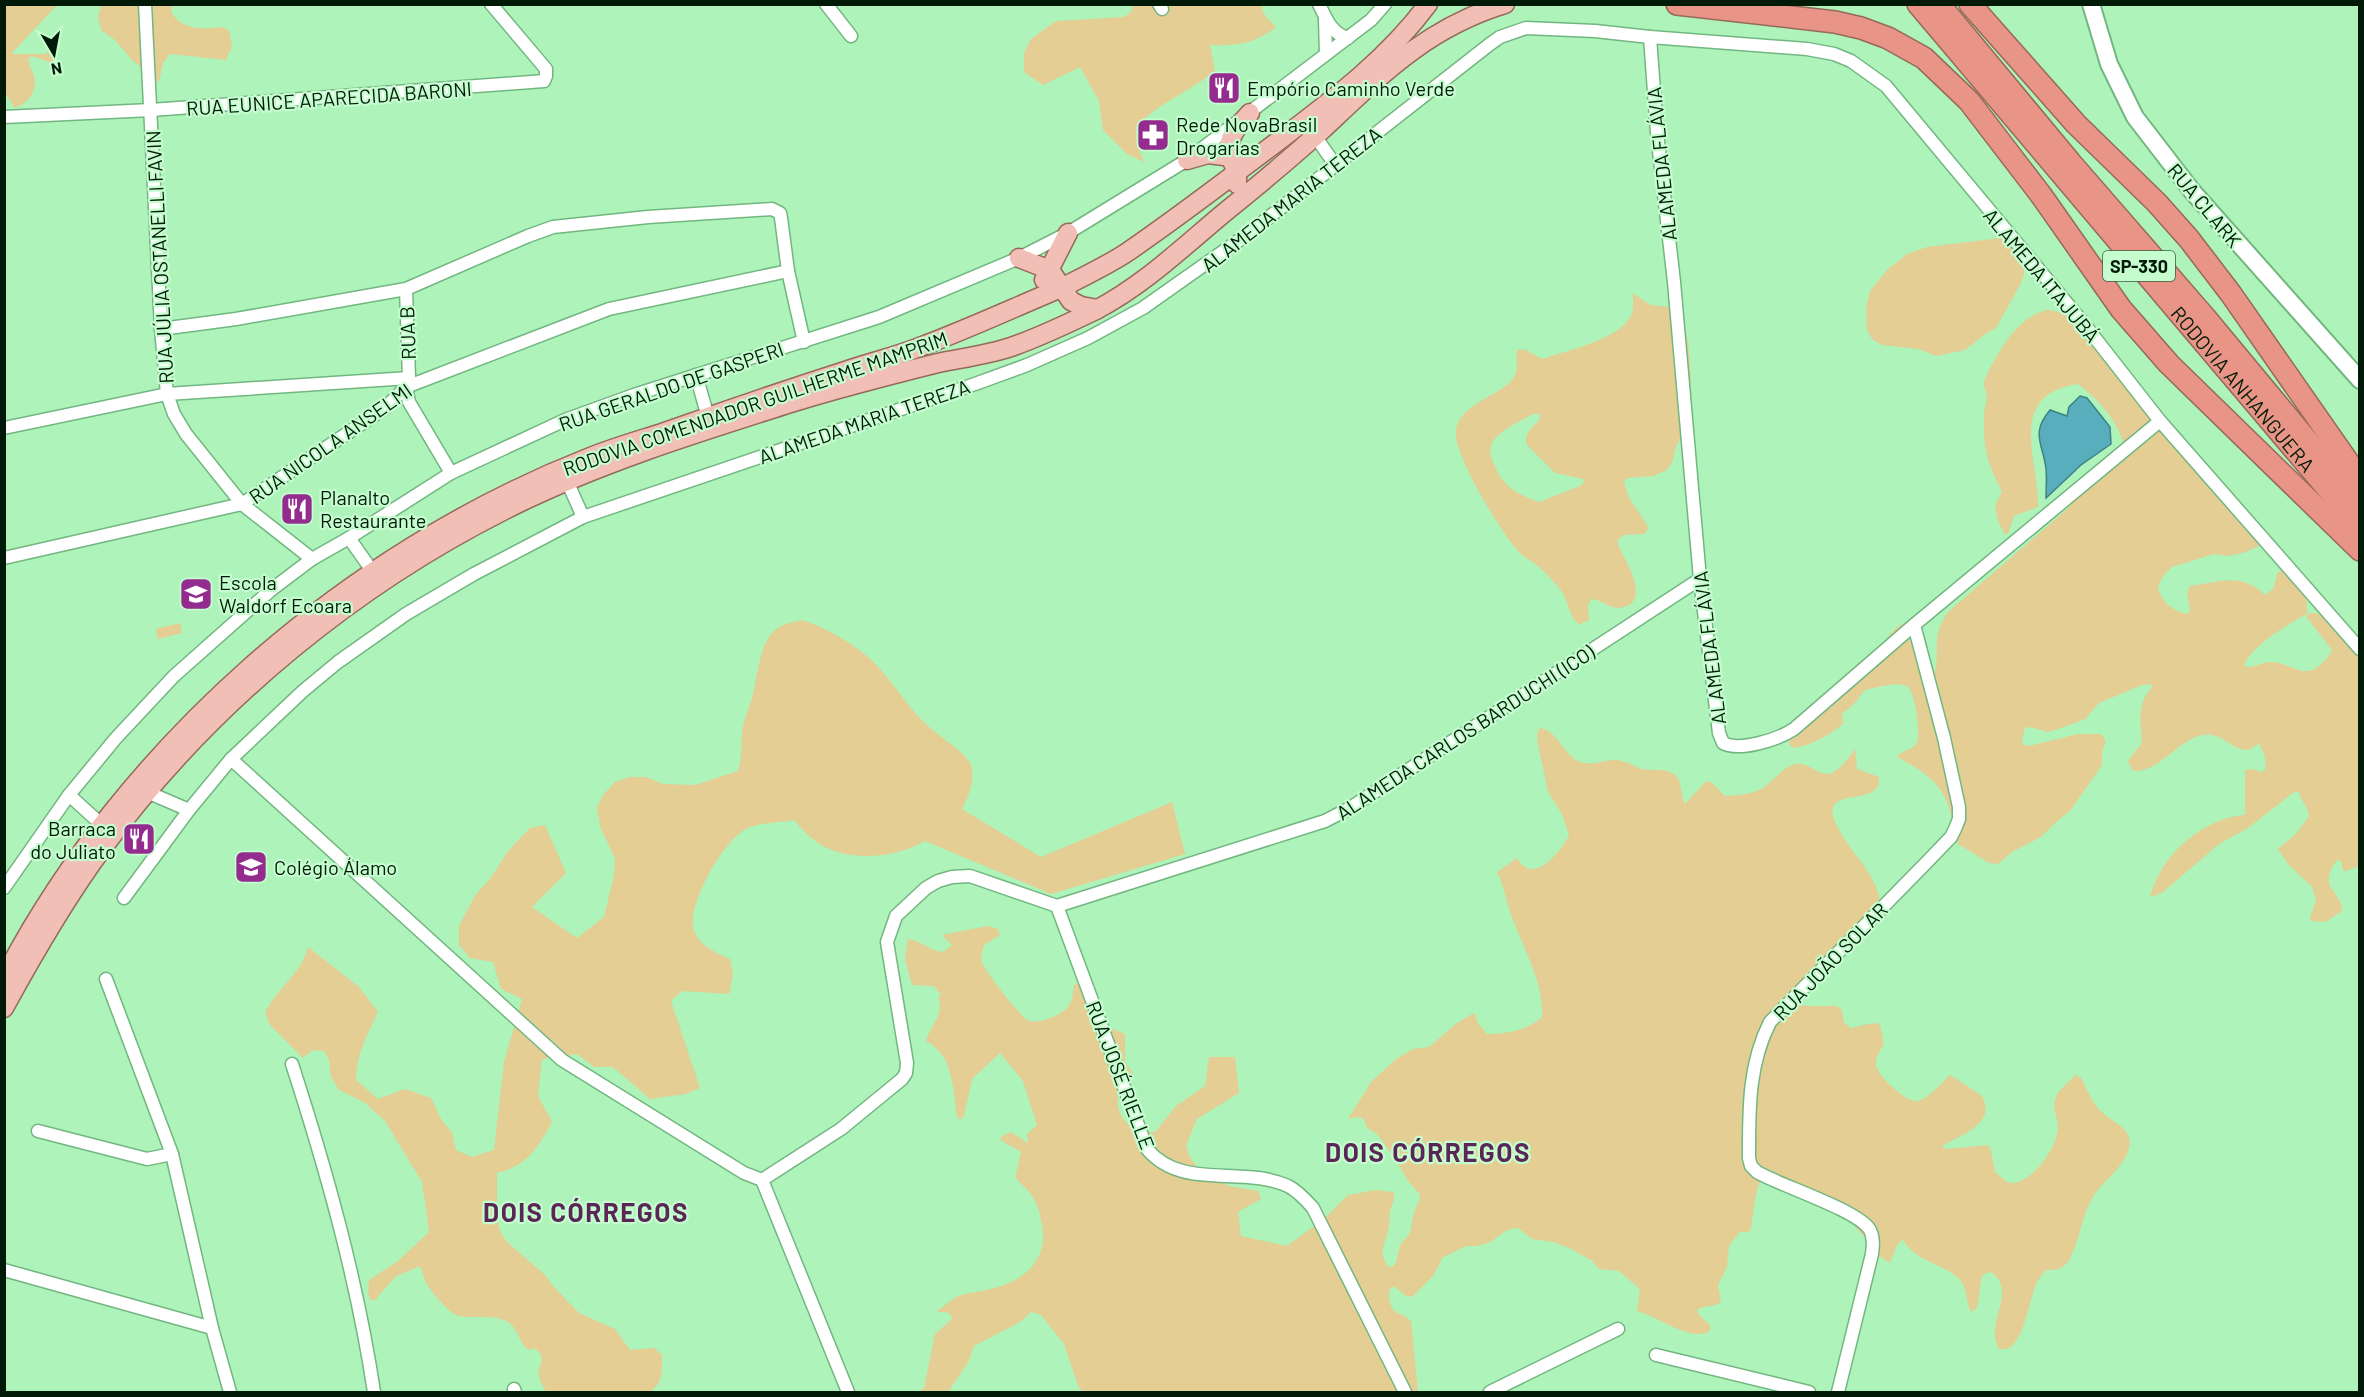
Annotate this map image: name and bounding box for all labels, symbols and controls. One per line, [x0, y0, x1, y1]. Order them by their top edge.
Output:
north arrow [24, 24, 84, 84]
text: N [50, 59, 64, 80]
restaurant icon: Empório Caminho Verde [1206, 70, 1242, 106]
street label: RUA EUNICE APARECIDA BARONI [185, 76, 473, 120]
place label: Empório Caminho Verde [1247, 76, 1455, 100]
street label: ALAMEDA FLÁVIA [1641, 86, 1681, 242]
place label: Rede NovaBrasil Drogarias [1176, 112, 1317, 159]
pharmacy icon: Rede NovaBrasil Drogarias [1135, 117, 1171, 153]
street label: ALAMEDA MARIA TEREZA [1196, 121, 1386, 277]
street label: RUA JÚLIA OSTANELLI FAVIN [140, 130, 178, 384]
street label: RUA CLARK [2163, 158, 2247, 252]
street label: ALAMEDA ITAJUBÁ [1979, 203, 2105, 347]
road number: SP-330 [2103, 251, 2175, 281]
street label: RODOVIA ANHANGUERA [2167, 301, 2320, 477]
street label: RUA B [394, 306, 420, 360]
street label: RODOVIA COMENDADOR GUILHERME MAMPRIM [559, 326, 951, 480]
street label: RUA GERALDO DE GASPERI [556, 336, 786, 436]
street label: ALAMEDA MARIA TEREZA [755, 374, 973, 468]
street label: RUA NICOLA ANSELMI [244, 378, 416, 508]
place label: Planalto Restaurante [320, 485, 426, 532]
restaurant icon: Planalto Restaurante [279, 491, 315, 527]
place label: Escola Waldorf Ecoara [219, 570, 352, 617]
street label: ALAMEDA FLÁVIA [1688, 570, 1730, 726]
school or university icon: Escola Waldorf Ecoara [178, 576, 214, 612]
street label: ALAMEDA CARLOS BARDUCHI (ICO) [1331, 639, 1599, 825]
place label: Barraca do Juliato [30, 816, 116, 863]
restaurant icon: Barraca do Juliato [121, 821, 157, 857]
school or university icon: Colégio Álamo [233, 849, 269, 885]
place label: Colégio Álamo [274, 855, 397, 879]
street label: RUA JOÃO SOLAR [1768, 897, 1892, 1025]
street label: RUA JOSÉ RIELLE [1082, 997, 1160, 1153]
district label: DOIS CÓRREGOS [1325, 1136, 1531, 1167]
district label: DOIS CÓRREGOS [483, 1196, 689, 1227]

